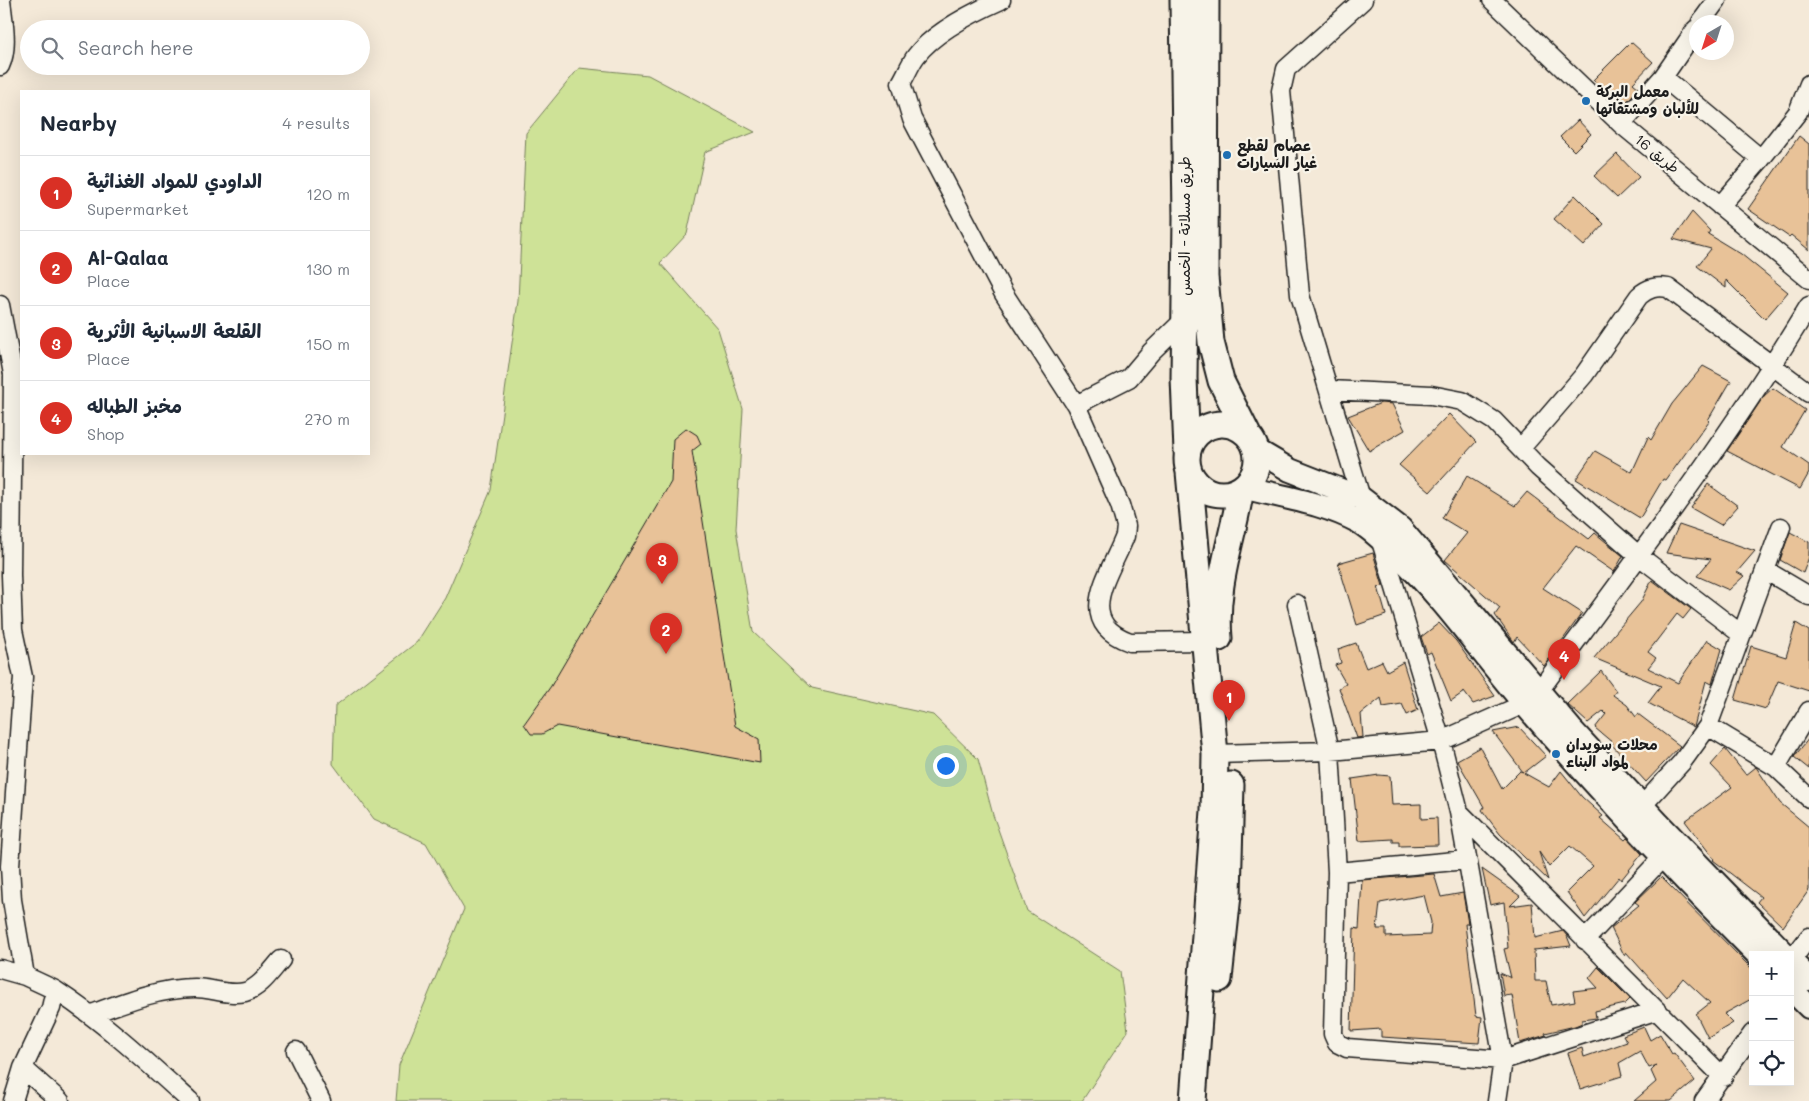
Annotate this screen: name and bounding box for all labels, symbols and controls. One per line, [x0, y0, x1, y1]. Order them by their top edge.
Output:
north arrow [1689, 15, 1734, 60]
search box [20, 20, 370, 75]
icon: search [38, 34, 66, 62]
text: Search here [78, 35, 194, 60]
place label: معمل البركة للألبان ومشتقاتها [1596, 81, 1699, 118]
marker: معمل البركة للألبان ومشتقاتها [1580, 95, 1592, 107]
text: Nearby [40, 109, 117, 136]
text: 4 results [282, 112, 350, 133]
street label: طريق 16 [1631, 129, 1684, 177]
place label: عصام لقطع غيار السيارات [1237, 135, 1317, 172]
marker: عصام لقطع غيار السيارات [1221, 149, 1233, 161]
street label: طريق مسلاتة - الخمس [1174, 156, 1194, 296]
text: الداودي للمواد الغذائية [87, 168, 262, 193]
text: 1 [52, 183, 60, 204]
text: 120 m [306, 183, 350, 204]
text: Supermarket [87, 198, 189, 219]
text: Al-Qalaa [87, 245, 169, 270]
text: 2 [52, 258, 60, 279]
text: 130 m [306, 258, 350, 279]
text: Place [87, 270, 130, 291]
text: القلعة الاسبانية الأثرية [87, 318, 261, 343]
text: 3 [51, 333, 61, 354]
text: 150 m [306, 333, 350, 354]
text: Place [87, 348, 130, 369]
text: مخبز الطباله [87, 393, 182, 418]
text: 4 [51, 408, 61, 429]
text: 270 m [304, 408, 350, 429]
text: Shop [87, 423, 124, 444]
pin: 3 [646, 543, 678, 584]
pin: 2 [650, 613, 682, 654]
pin: 4 [1548, 639, 1580, 680]
pin: 1 [1213, 680, 1245, 721]
place label: محلات سويدان لمواد البناء [1566, 734, 1658, 772]
marker: محلات سويدان لمواد البناء [1550, 748, 1562, 760]
your location [933, 753, 959, 779]
map controls [1749, 951, 1794, 1086]
button: + [1749, 951, 1794, 996]
button: − [1749, 996, 1794, 1041]
button: locate [1749, 1041, 1794, 1086]

